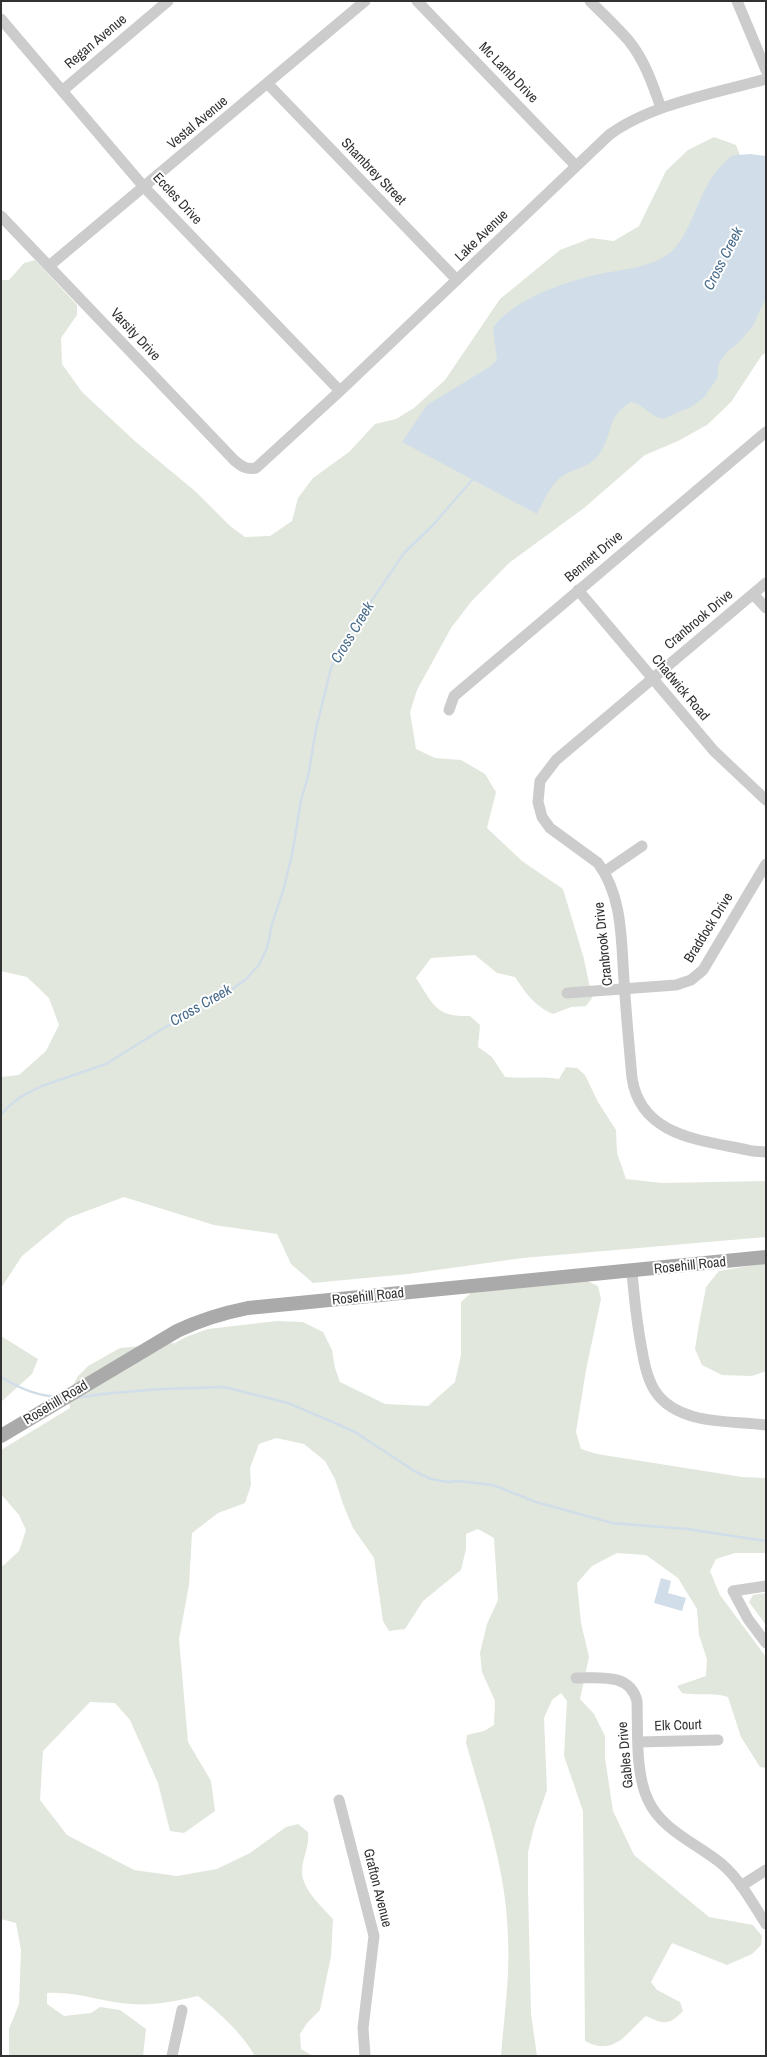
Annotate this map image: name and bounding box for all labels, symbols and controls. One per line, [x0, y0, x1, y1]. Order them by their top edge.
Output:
street label: Regan Avenue [62, 11, 130, 73]
street label: Mc Lamb Drive [475, 39, 541, 107]
street label: Vestal Avenue [165, 93, 231, 153]
street label: Shambrey Street [337, 135, 409, 209]
street label: Eccles Drive [149, 170, 205, 228]
street label: Lake Avenue [452, 207, 512, 265]
water label: Cross Creek [700, 224, 748, 294]
street label: Varsity Drive [107, 305, 163, 365]
street label: Bennett Drive [562, 528, 626, 586]
street label: Cranbrook Drive [661, 587, 737, 653]
water label: Cross Creek [328, 599, 378, 667]
street label: Chadwick Road [648, 652, 712, 724]
street label: Braddock Drive [681, 890, 737, 966]
street label: Cranbrook Drive [591, 901, 617, 987]
water label: Cross Creek [167, 981, 235, 1031]
street label: Rosehill Road [653, 1254, 727, 1278]
street label: Rosehill Road [331, 1285, 405, 1309]
street label: Rosehill Road [21, 1377, 91, 1429]
street label: Elk Court [654, 1717, 702, 1735]
street label: Gables Drive [615, 1721, 637, 1789]
street label: Grafton Avenue [359, 1847, 395, 1929]

